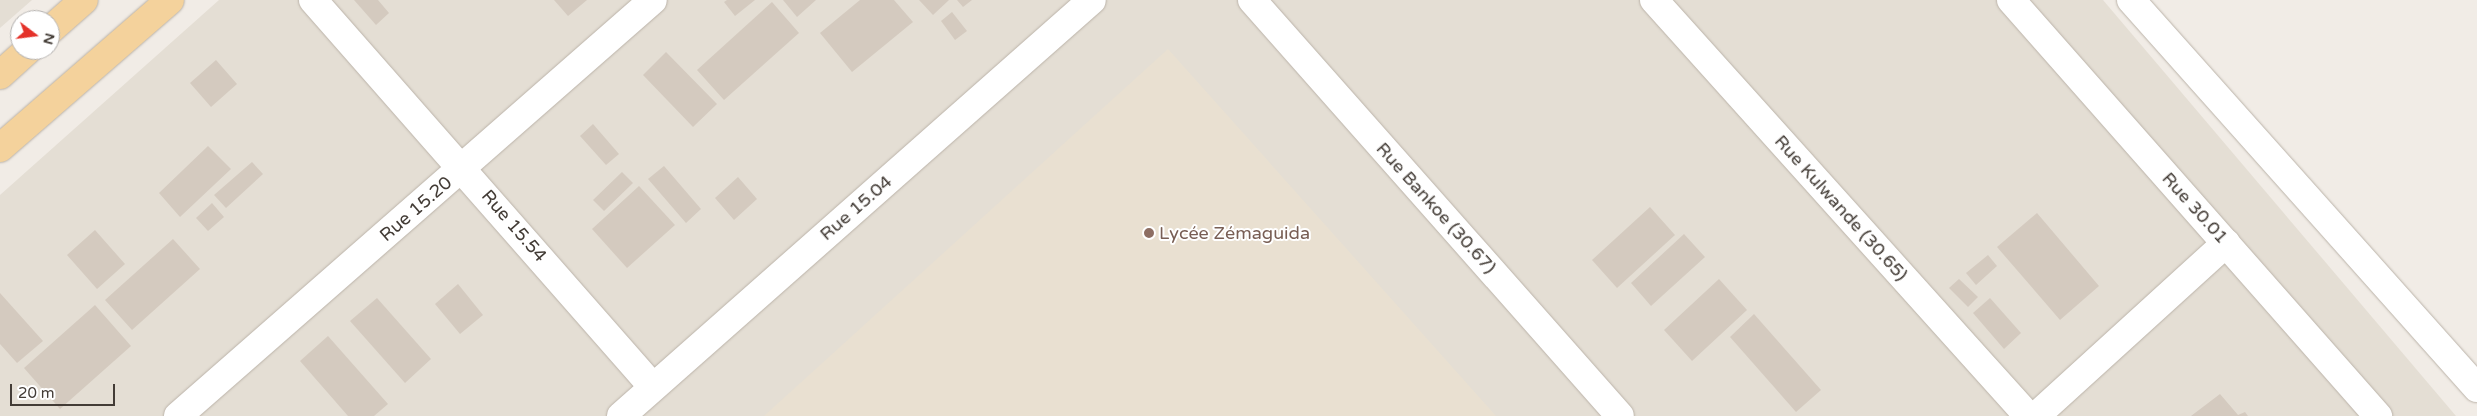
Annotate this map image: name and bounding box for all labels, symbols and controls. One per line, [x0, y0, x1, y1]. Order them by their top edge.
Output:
north arrow [10, 10, 60, 60]
text: N [39, 31, 59, 46]
street label: Rue Kulwande (30.65) [1770, 131, 1912, 285]
street label: Rue Bankoe (30.67) [1372, 138, 1500, 278]
street label: Rue 30.01 [2157, 168, 2233, 248]
street label: Rue 15.04 [816, 171, 896, 245]
street label: Rue 15.20 [376, 172, 456, 246]
street label: Rue 15.54 [477, 186, 551, 266]
place label: Lycée Zémaguida [1159, 222, 1310, 244]
marker: Lycée Zémaguida [1143, 227, 1155, 239]
scale bar [12, 374, 118, 406]
text: 20 m [18, 384, 55, 402]

